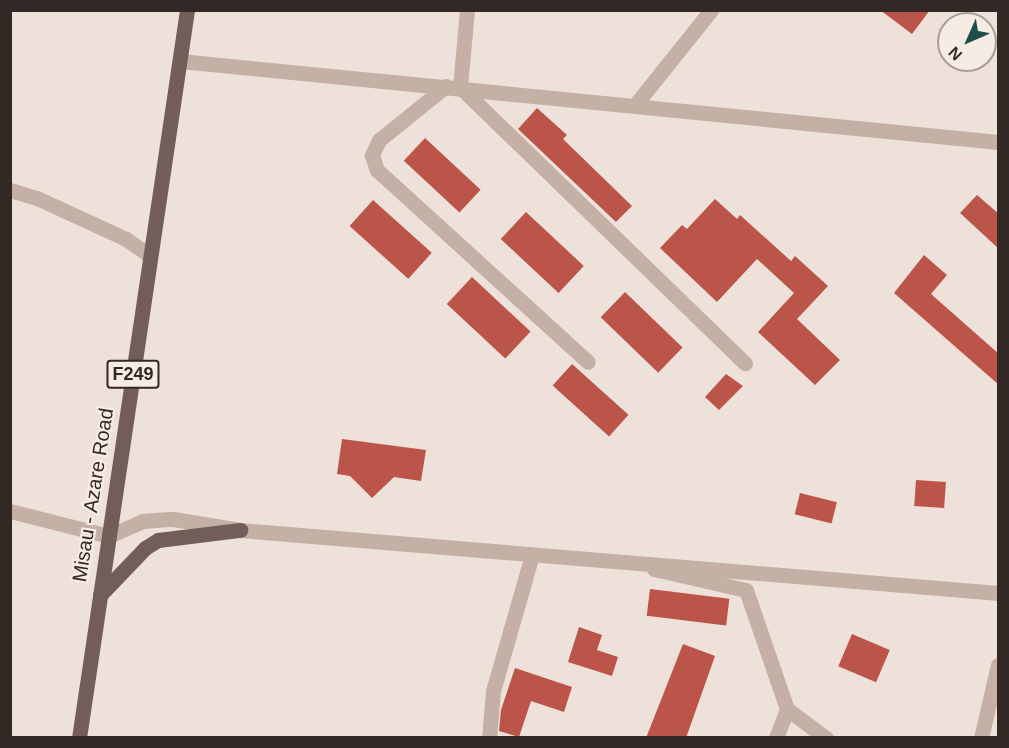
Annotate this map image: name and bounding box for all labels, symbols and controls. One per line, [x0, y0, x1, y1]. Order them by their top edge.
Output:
north arrow [937, 12, 997, 72]
text: N [945, 44, 965, 64]
road number: F249 [106, 359, 160, 389]
street label: Misau - Azare Road [67, 406, 119, 584]

